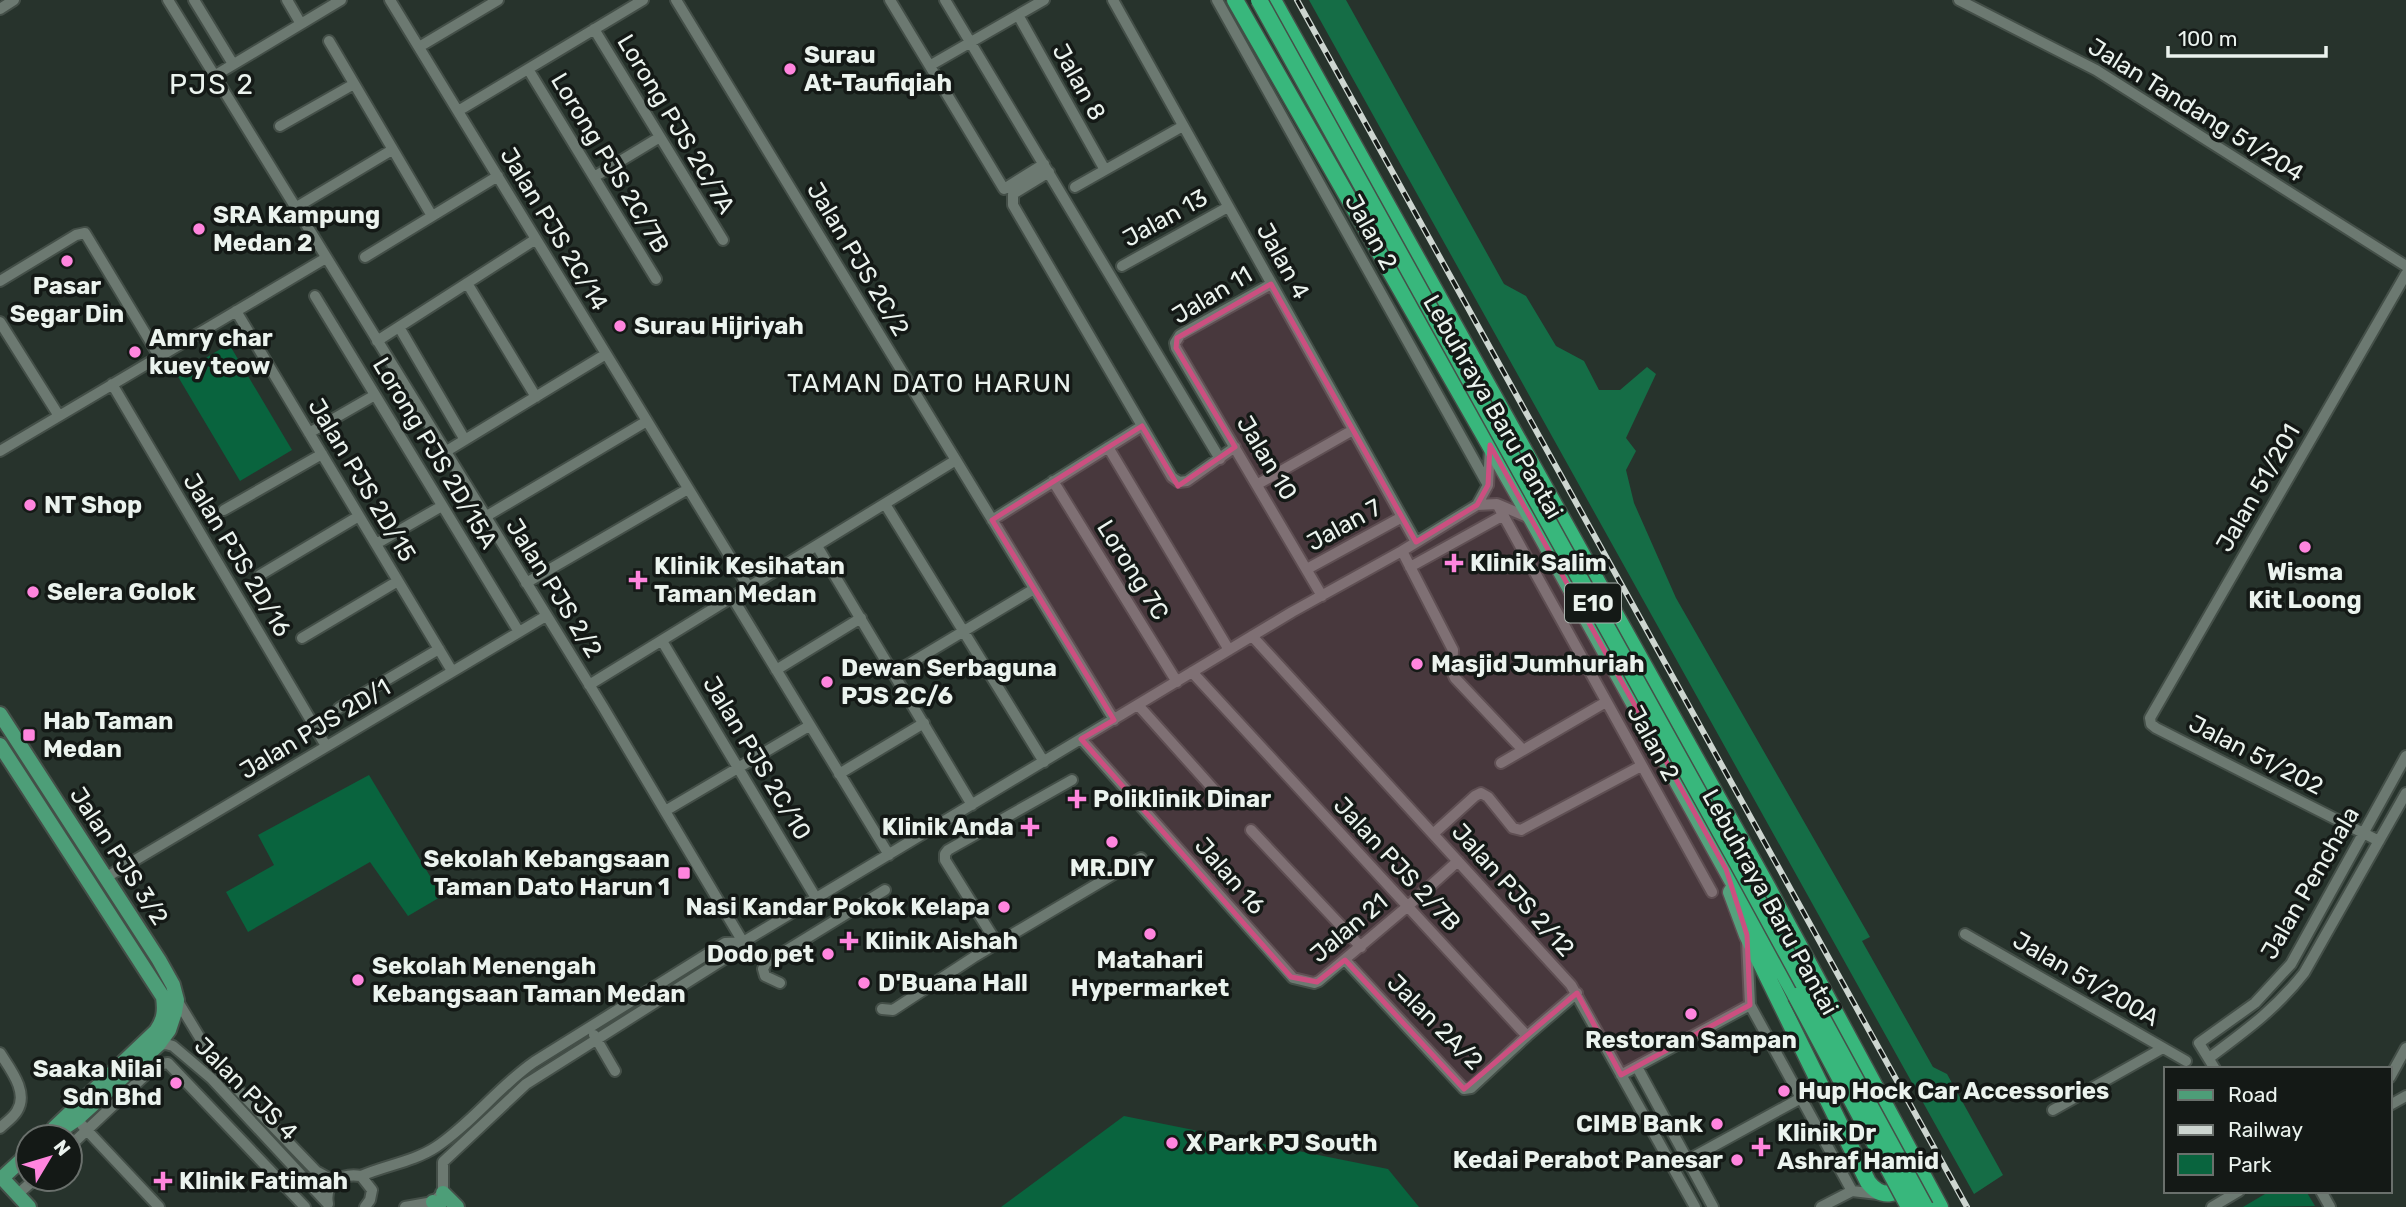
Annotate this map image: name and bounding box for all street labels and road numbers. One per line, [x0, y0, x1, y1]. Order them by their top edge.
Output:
street label: Lorong PJS 2C/7A [611, 29, 741, 219]
street label: Jalan Tandang 51/204 [2083, 32, 2309, 188]
street label: Jalan 8 [1047, 39, 1111, 125]
street label: Lorong PJS 2C/7B [545, 68, 675, 258]
street label: Jalan PJS 2C/14 [494, 142, 614, 316]
street label: Jalan PJS 2C/2 [801, 177, 915, 341]
street label: Jalan 13 [1118, 183, 1212, 253]
street label: Jalan 2 [1339, 189, 1403, 275]
street label: Jalan 4 [1251, 218, 1315, 304]
street label: Jalan 11 [1167, 260, 1257, 330]
street label: Lebuhraya Baru Pantai [1417, 290, 1569, 524]
street label: Lorong PJS 2D/15A [367, 352, 503, 554]
street label: Jalan PJS 2D/15 [302, 393, 422, 567]
street label: Jalan 10 [1231, 411, 1303, 505]
street label: Jalan 51/201 [2210, 419, 2306, 557]
street label: Jalan PJS 2D/16 [177, 468, 297, 642]
street label: Jalan 7 [1302, 493, 1386, 557]
street label: Jalan PJS 2/2 [500, 513, 608, 663]
street label: Lorong 7C [1091, 515, 1175, 625]
road number: E10 [1565, 583, 1621, 622]
street label: Jalan PJS 2C/10 [697, 671, 817, 845]
street label: Jalan PJS 2D/1 [235, 673, 395, 785]
street label: Jalan 2 [1621, 700, 1685, 786]
street label: Jalan 51/202 [2184, 709, 2328, 801]
street label: Jalan PJS 3/2 [64, 782, 174, 930]
street label: Lebuhraya Baru Pantai [1696, 784, 1844, 1020]
street label: Jalan PJS 2/7B [1328, 791, 1466, 937]
street label: Jalan Penchala [2255, 802, 2365, 964]
street label: Jalan PJS 2/12 [1446, 818, 1580, 962]
street label: Jalan 16 [1189, 832, 1271, 920]
street label: Jalan 21 [1305, 888, 1393, 968]
street label: Jalan 51/200A [2008, 926, 2164, 1032]
street label: Jalan 2A/2 [1381, 968, 1489, 1076]
street label: Jalan PJS 4 [189, 1032, 303, 1146]

